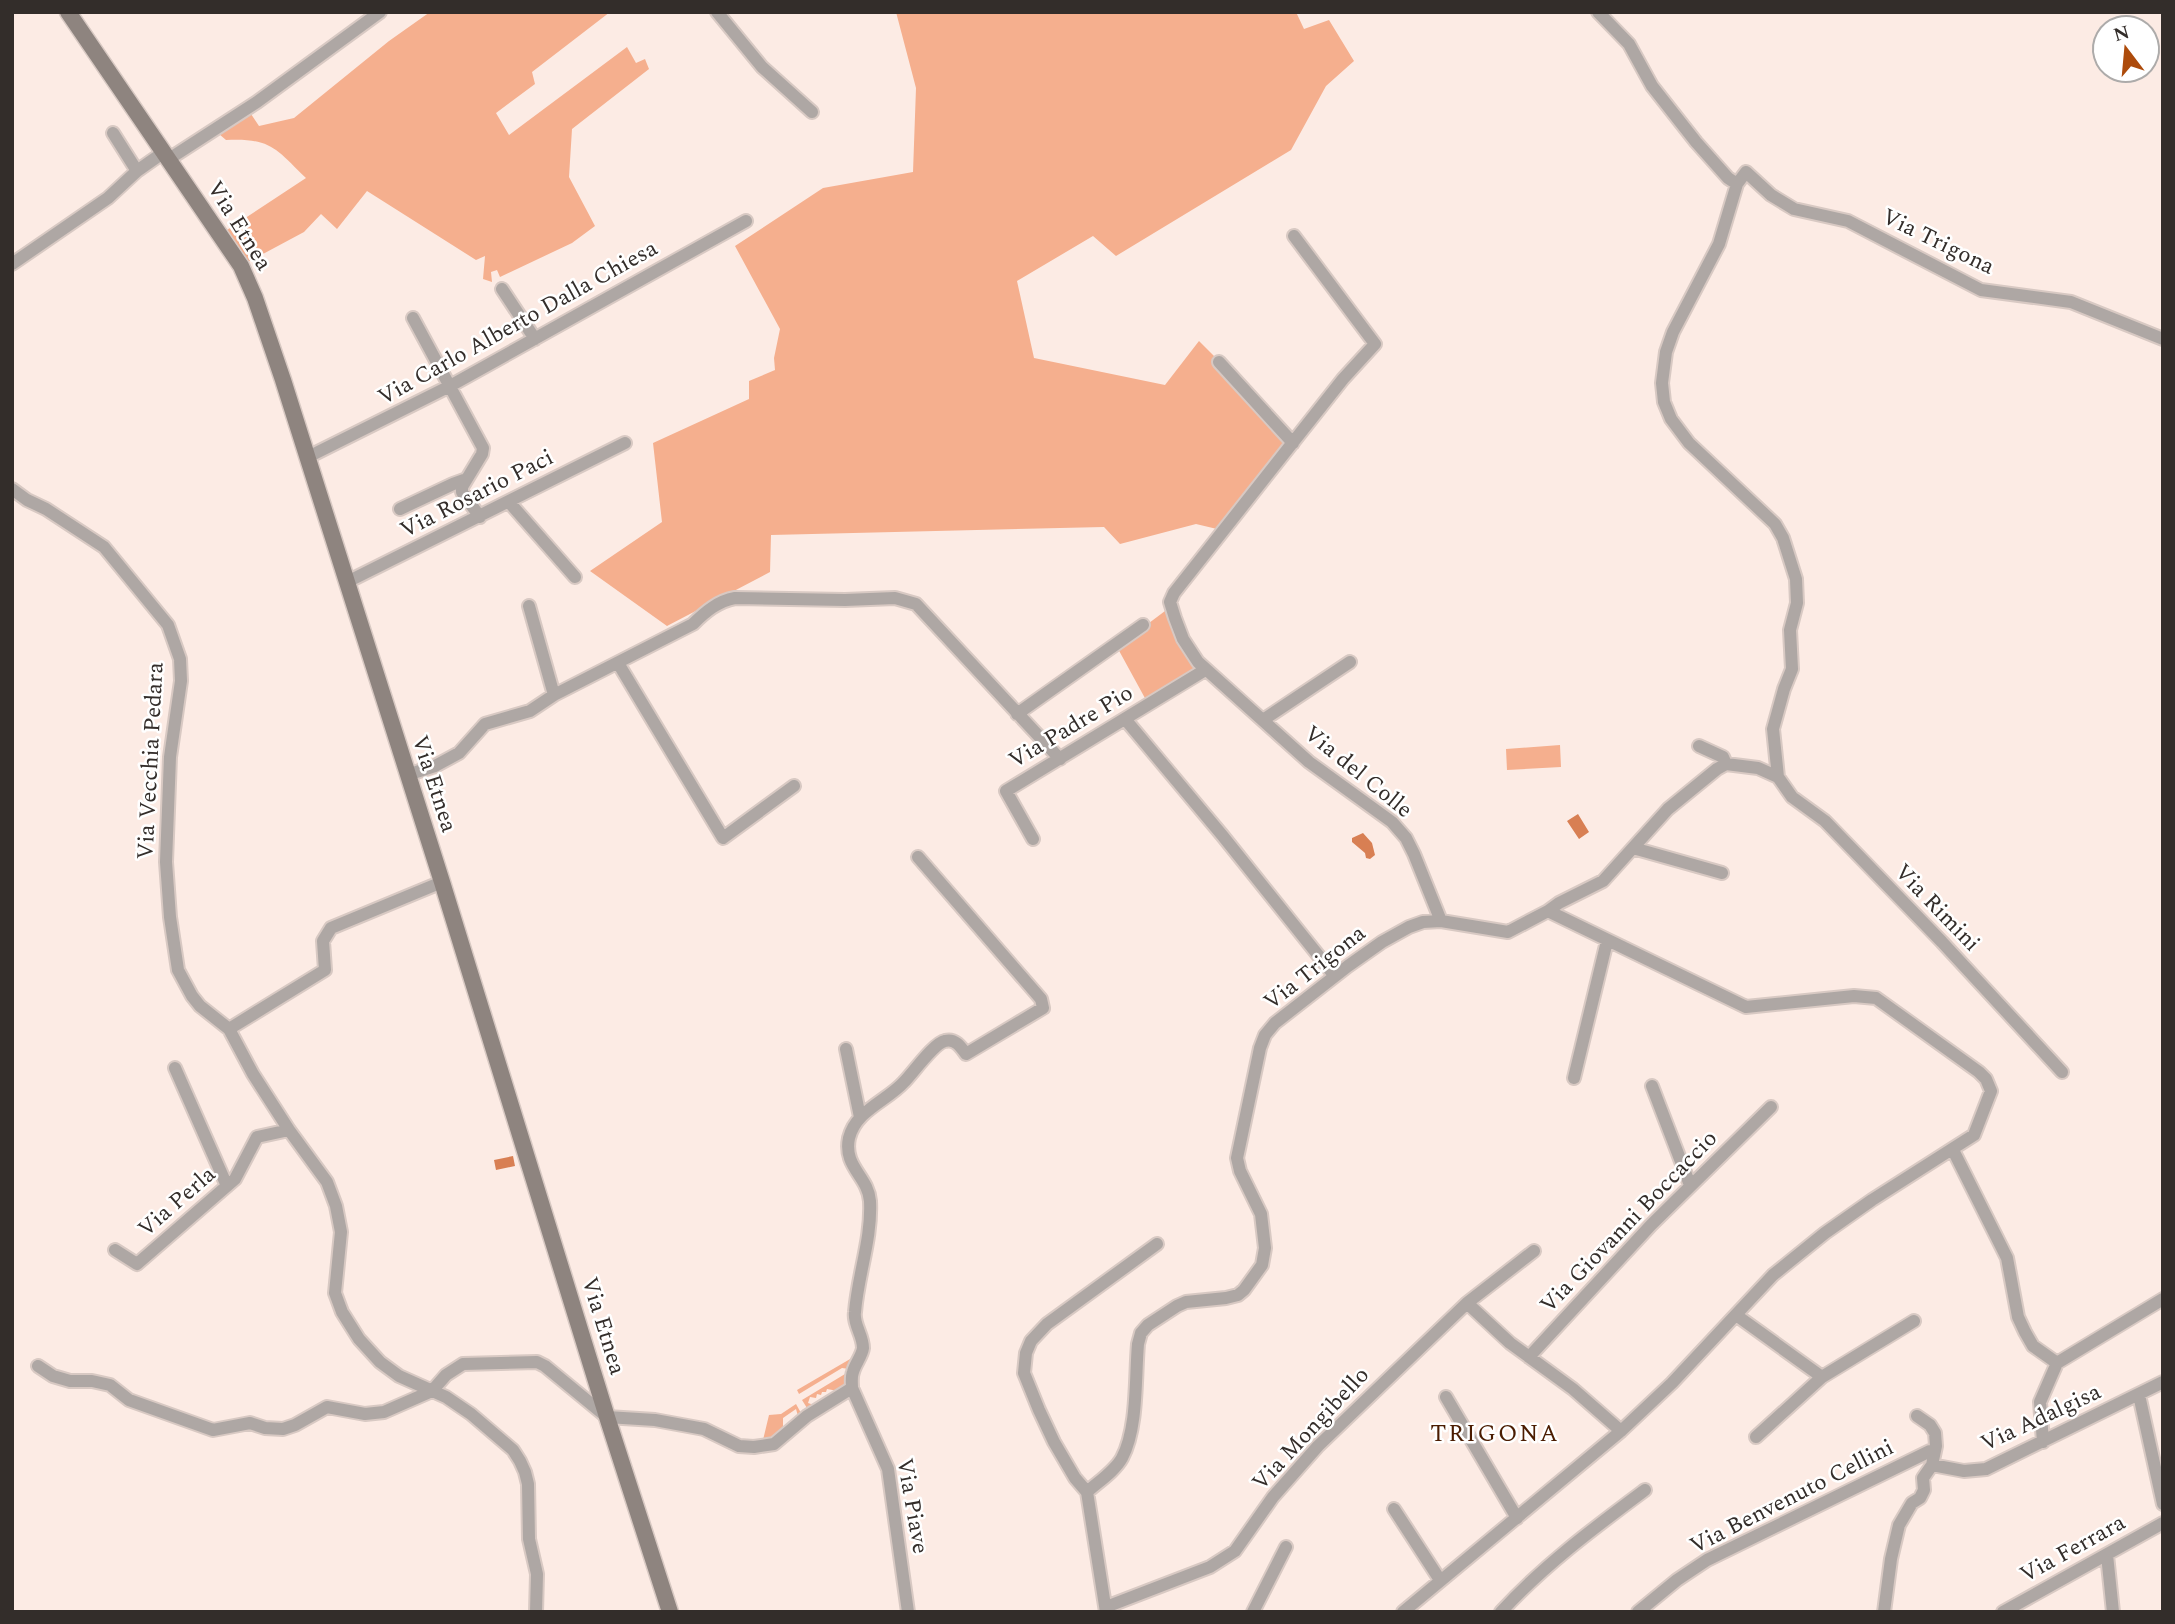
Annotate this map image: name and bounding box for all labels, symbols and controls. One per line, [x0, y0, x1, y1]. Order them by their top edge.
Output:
north arrow [2091, 14, 2161, 84]
text: N [2110, 18, 2133, 50]
street label: Via Etnea [198, 174, 280, 278]
street label: Via Trigona [1876, 200, 2000, 284]
street label: Via Carlo Alberto Dalla Chiesa [372, 231, 664, 415]
street label: Via Rosario Paci [394, 440, 560, 548]
street label: Via Vecchia Pedara [128, 661, 174, 861]
street label: Via Padre Pio [1002, 676, 1140, 778]
street label: Via del Colle [1296, 717, 1420, 827]
street label: Via Etnea [402, 731, 466, 837]
street label: Via Rimini [1886, 856, 1988, 960]
street label: Via Trigona [1256, 917, 1374, 1019]
street label: Via Giovanni Boccaccio [1532, 1122, 1726, 1322]
street label: Via Perla [130, 1158, 224, 1246]
street label: Via Etnea [572, 1273, 634, 1379]
street label: Via Mongibello [1244, 1359, 1378, 1499]
street label: Via Adalgisa [1975, 1375, 2107, 1461]
district label: TRIGONA [1430, 1416, 1560, 1452]
street label: Via Benvenuto Cellini [1684, 1430, 1900, 1564]
street label: Via Piave [886, 1455, 938, 1557]
street label: Via Ferrara [2014, 1506, 2132, 1592]

